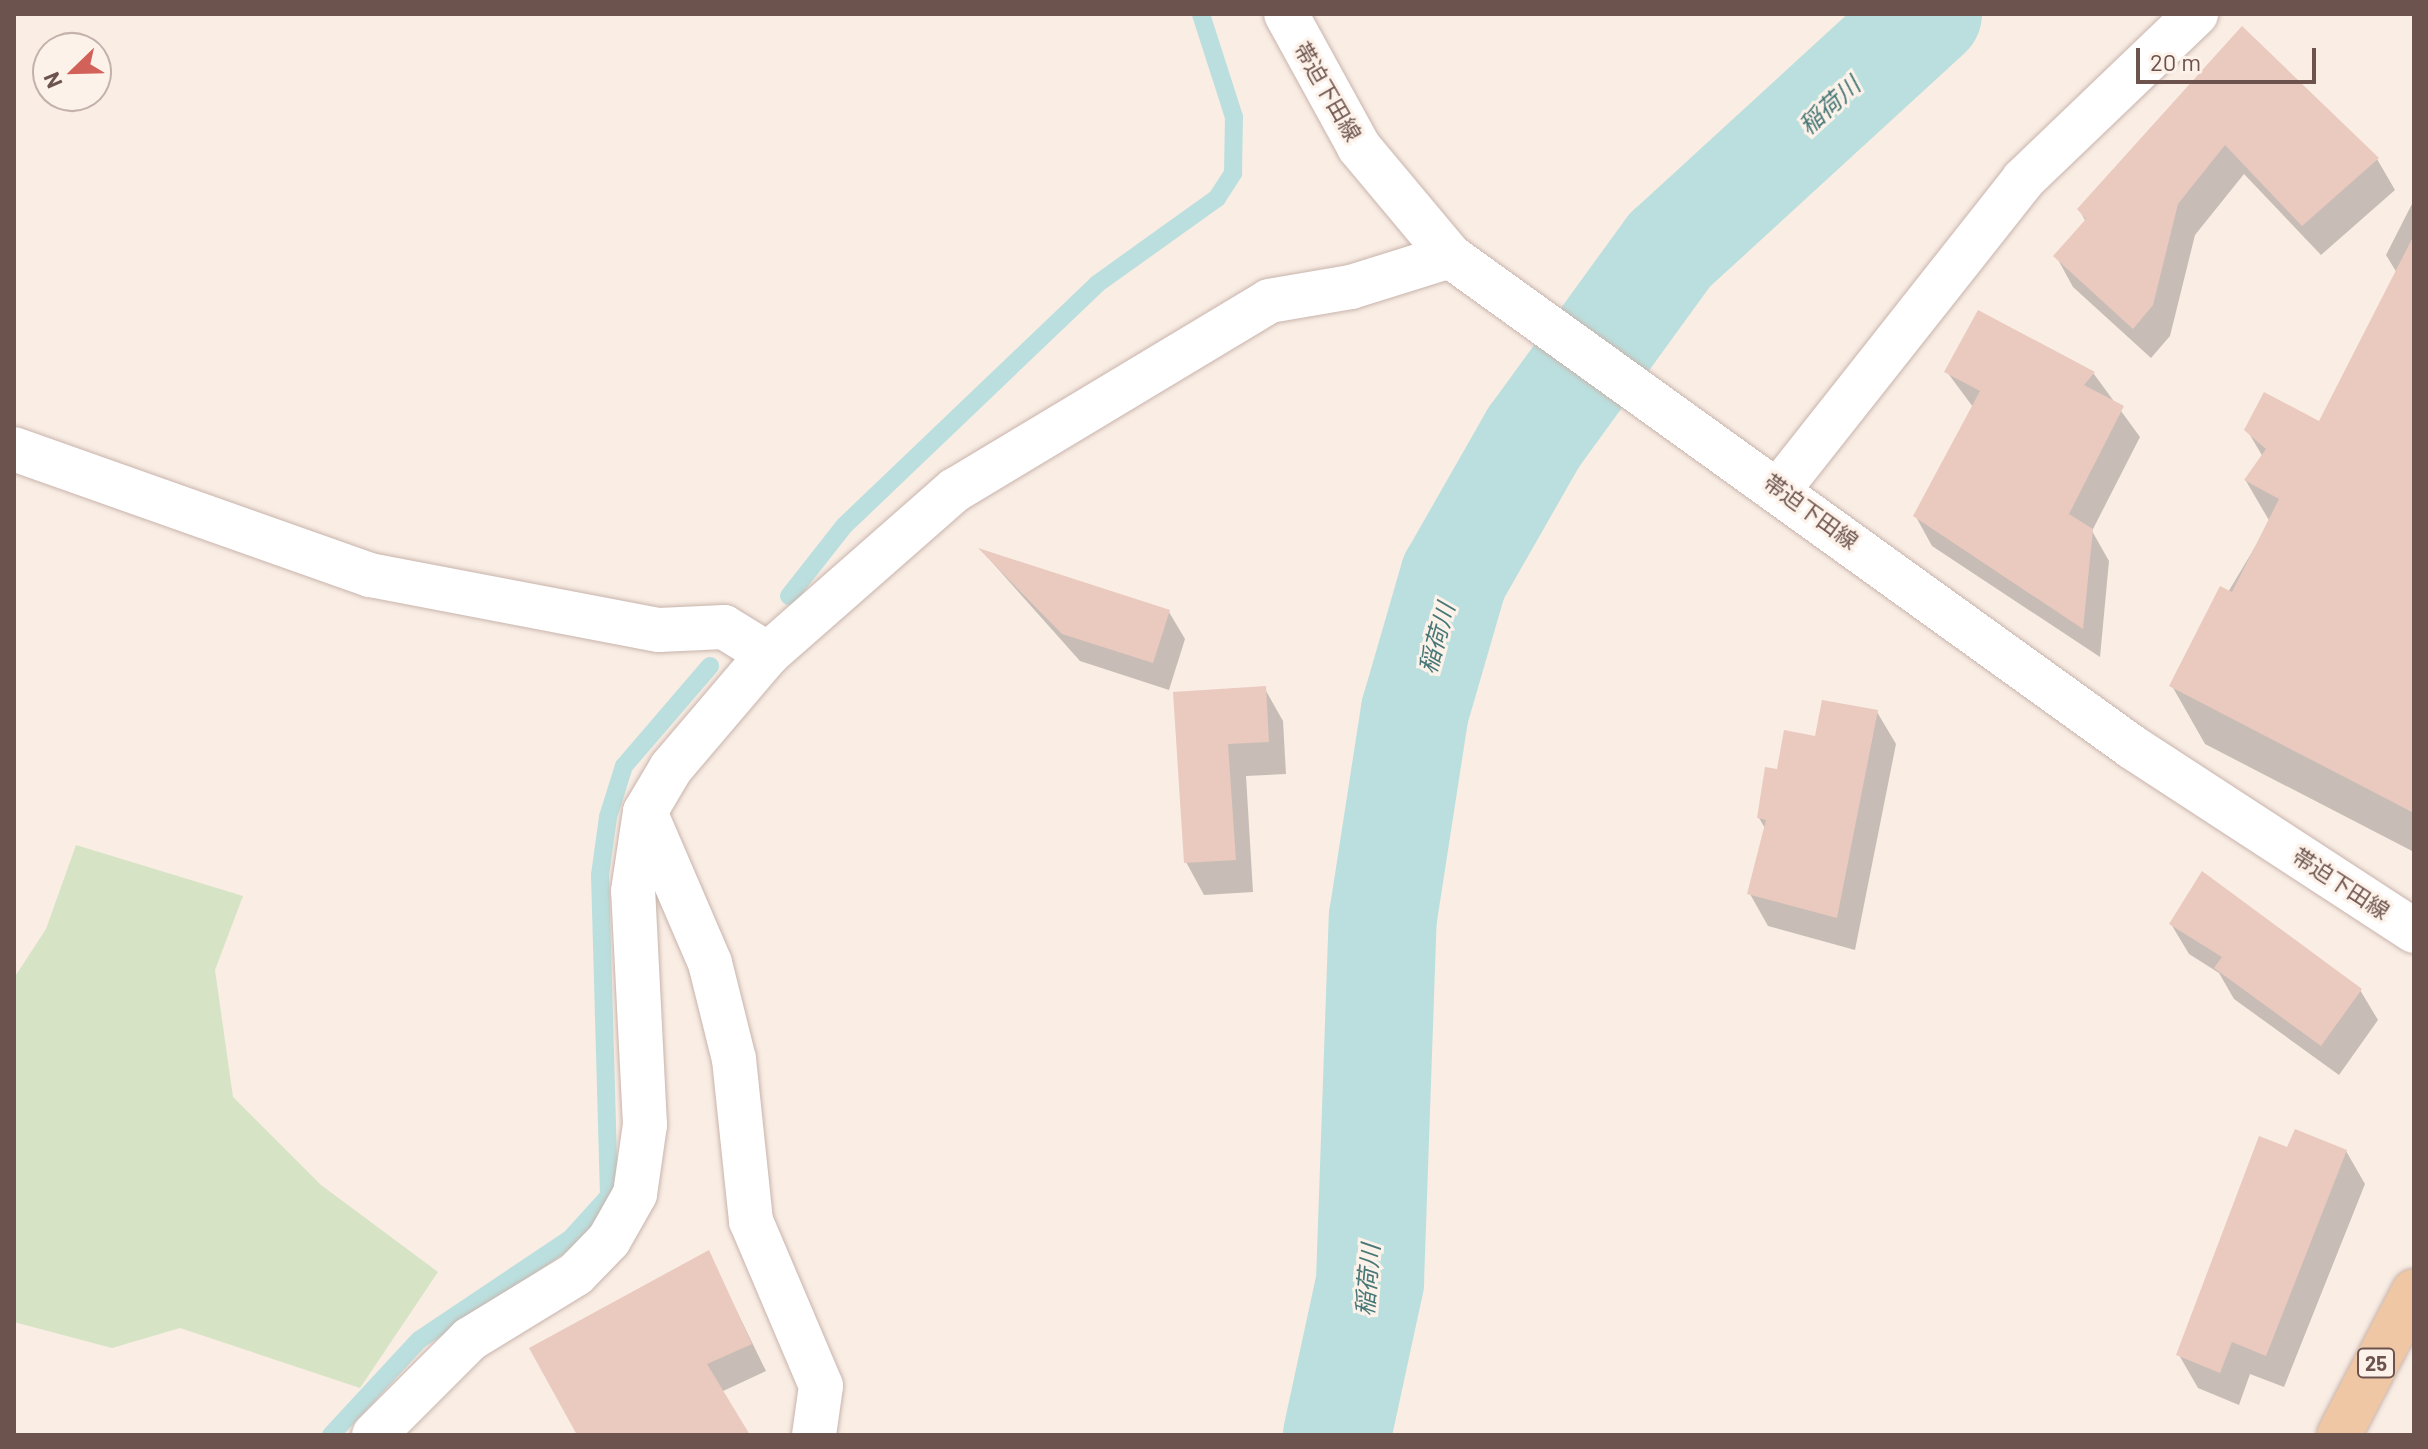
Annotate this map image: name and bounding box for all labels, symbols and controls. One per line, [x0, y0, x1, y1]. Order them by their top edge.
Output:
north arrow [32, 32, 112, 112]
scale bar [2140, 32, 2320, 82]
street label: 帯迫下田線 [1289, 37, 1367, 145]
text: 20 m [2150, 47, 2201, 76]
text: N [37, 69, 67, 92]
water label: 稲荷川 [1793, 70, 1865, 140]
street label: 帯迫下田線 [1759, 468, 1863, 554]
water label: 稲荷川 [1412, 599, 1460, 677]
street label: 帯迫下田線 [2288, 842, 2394, 924]
water label: 稲荷川 [1350, 1243, 1384, 1317]
road number: 25 [2356, 1347, 2396, 1379]

